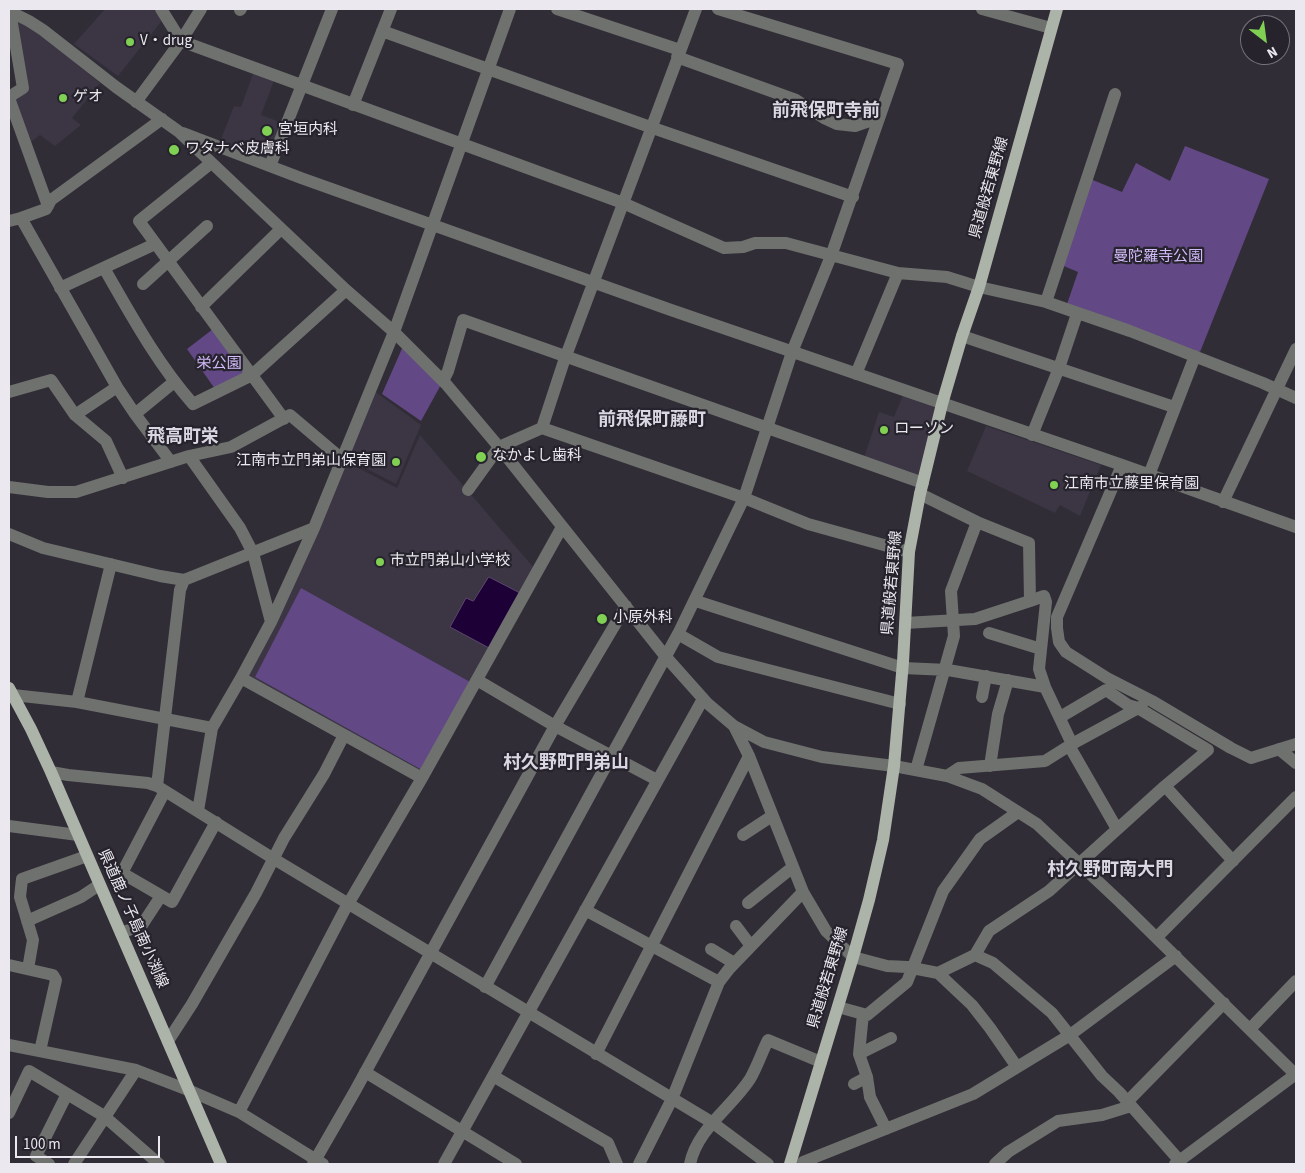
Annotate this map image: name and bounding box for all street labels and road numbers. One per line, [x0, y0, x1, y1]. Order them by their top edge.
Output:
street label: 県道般若東野線 [967, 135, 1013, 241]
street label: 県道般若東野線 [879, 530, 907, 636]
street label: 県道鹿ノ子島南小渕線 [93, 847, 171, 991]
street label: 県道般若東野線 [805, 925, 853, 1031]

